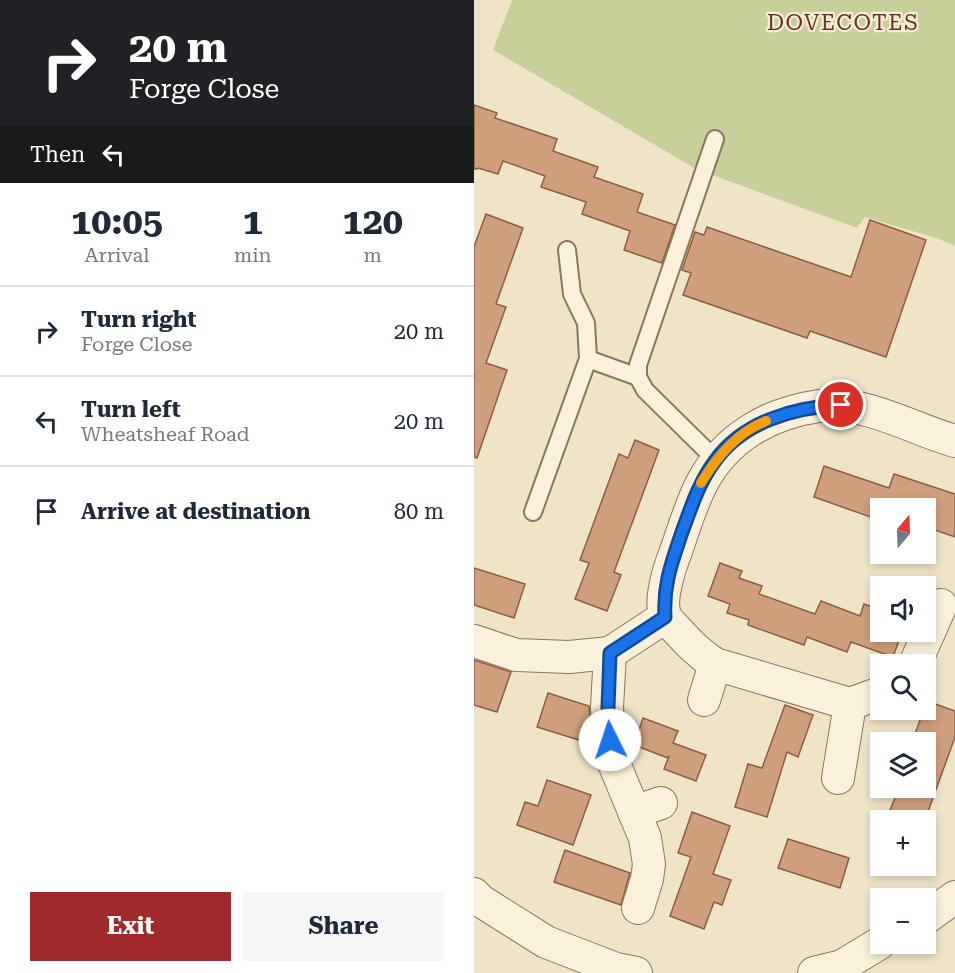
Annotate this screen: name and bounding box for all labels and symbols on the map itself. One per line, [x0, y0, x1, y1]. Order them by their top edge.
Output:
district label: DOVECOTES [767, 10, 919, 35]
pin [815, 379, 866, 430]
north arrow [870, 498, 936, 564]
position arrow [578, 708, 642, 772]

